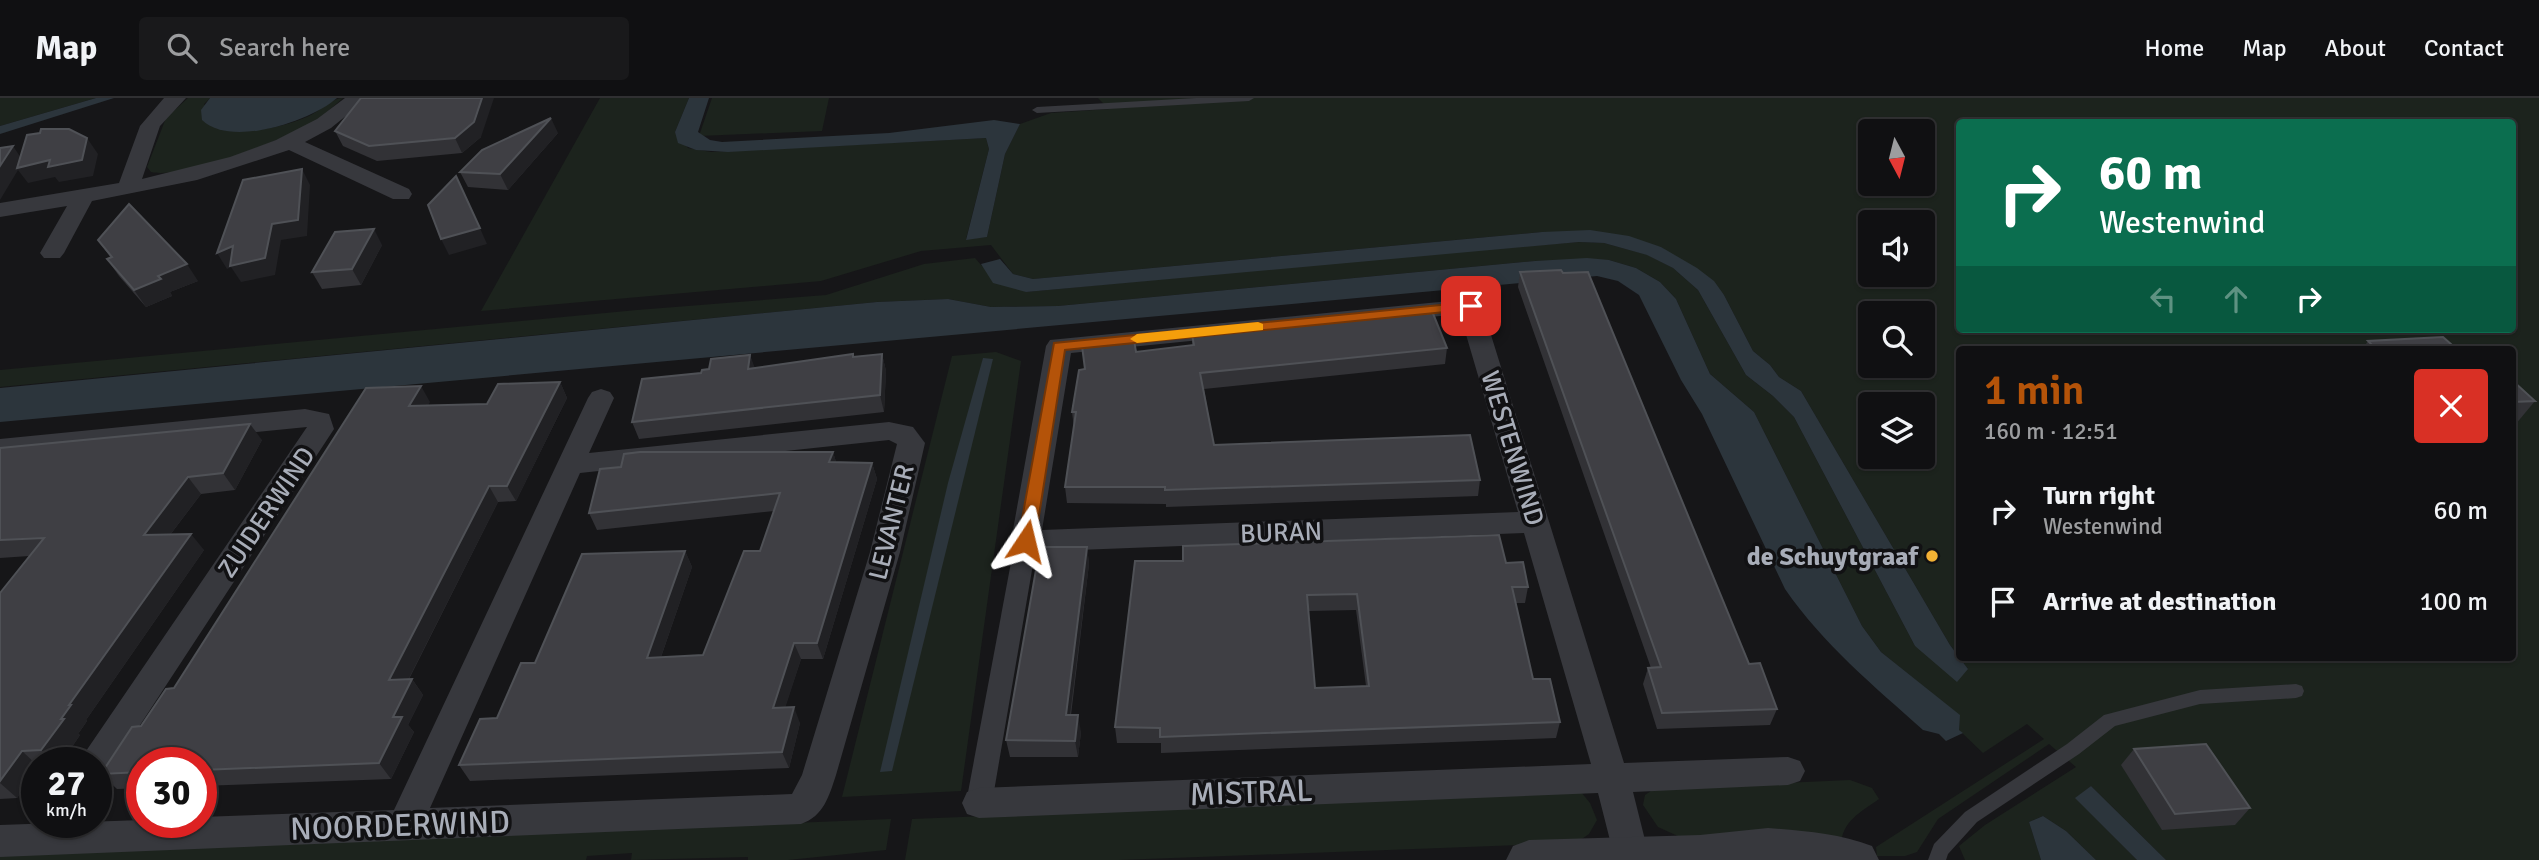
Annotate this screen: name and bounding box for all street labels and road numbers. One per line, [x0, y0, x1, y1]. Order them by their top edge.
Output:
street label: WESTENWIND [1473, 367, 1551, 529]
street label: ZUIDERWIND [211, 441, 322, 584]
street label: LEVANTER [862, 461, 922, 584]
street label: BURAN [1239, 516, 1323, 550]
street label: MISTRAL [1189, 771, 1313, 814]
street label: NOORDERWIND [289, 802, 511, 849]

